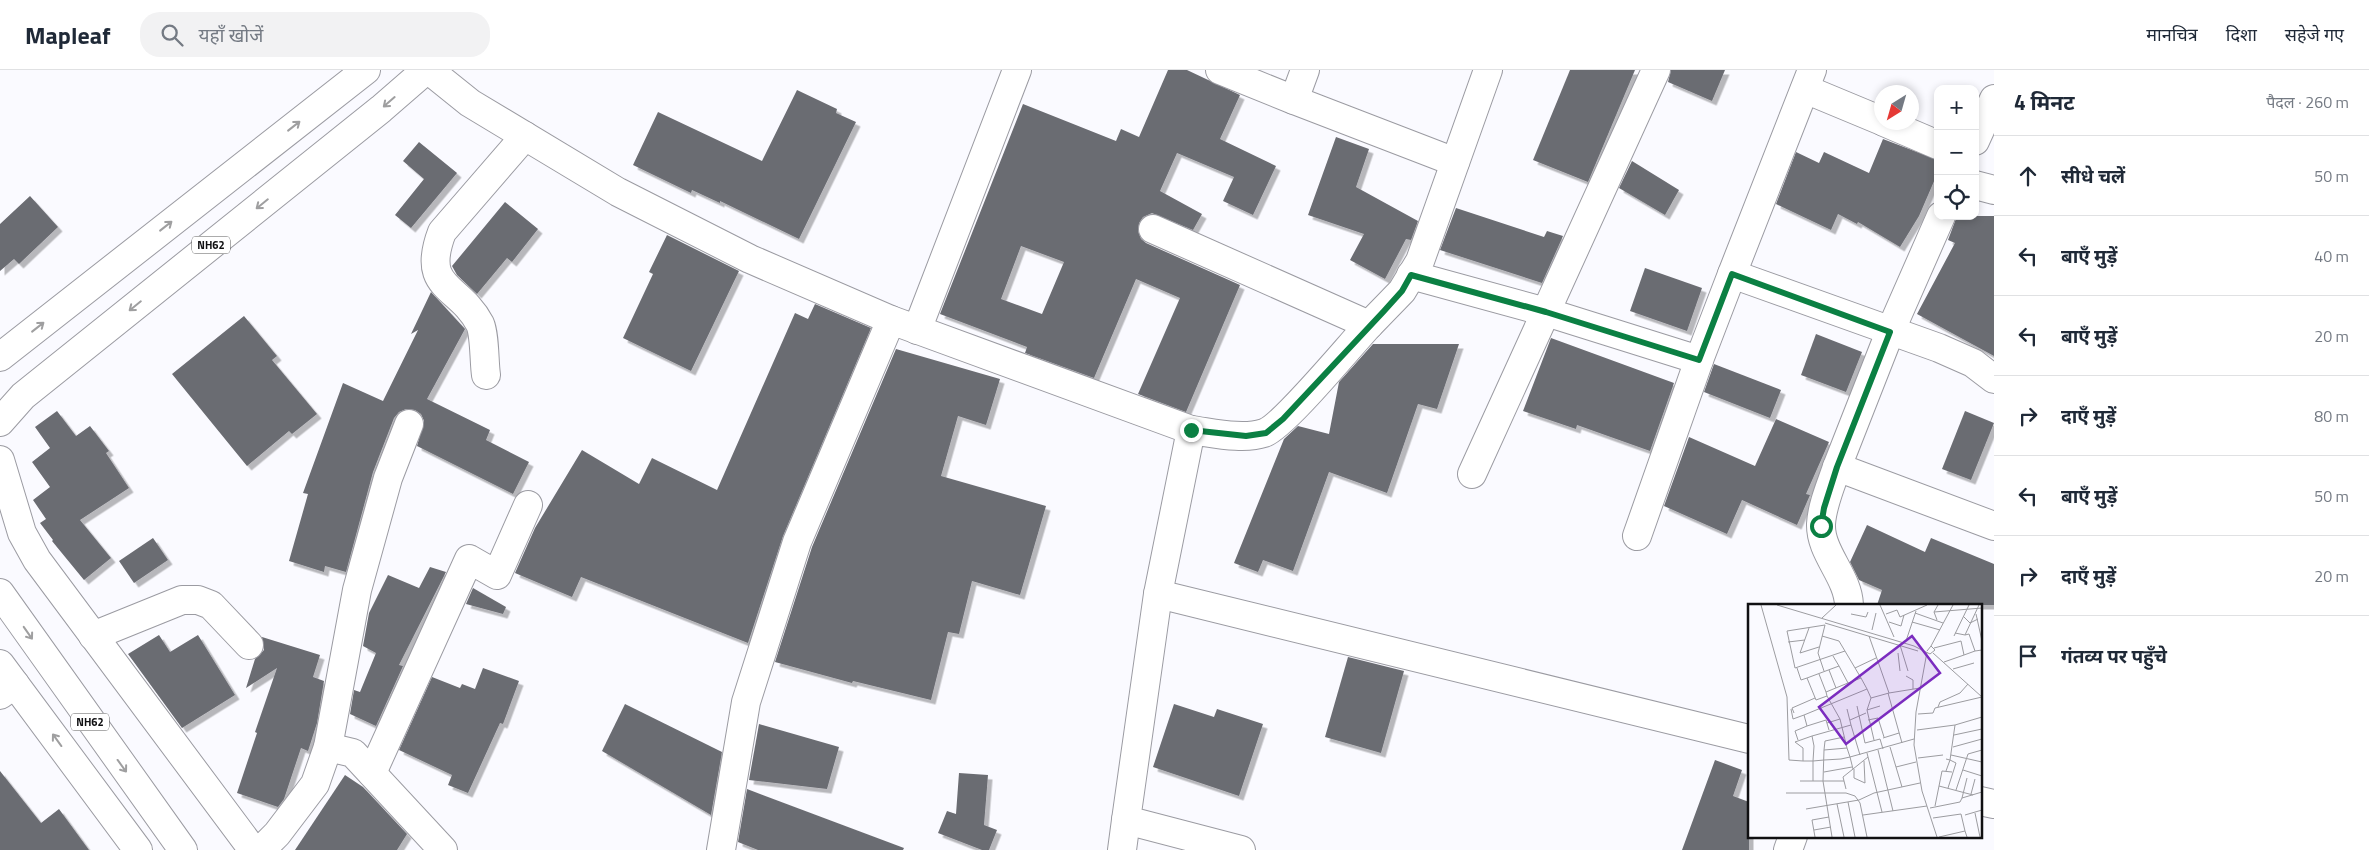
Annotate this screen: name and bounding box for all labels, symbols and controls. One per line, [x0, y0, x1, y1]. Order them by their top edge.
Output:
search box [140, 12, 490, 57]
text: Mapleaf [25, 17, 110, 53]
text: यहाँ खोजें [198, 20, 263, 49]
icon: search [158, 21, 186, 49]
text: मानचित्र [2146, 21, 2198, 48]
text: दिशा [2226, 21, 2257, 48]
text: सहेजे गए [2285, 21, 2344, 48]
north arrow [1874, 85, 1919, 130]
map controls [1934, 85, 1979, 220]
button: + [1934, 85, 1979, 130]
text: 4 मिनट [2014, 86, 2074, 118]
text: पैदल · 260 m [2266, 90, 2349, 114]
one-way arrow [382, 96, 395, 108]
one-way arrow [287, 121, 300, 132]
button: − [1934, 130, 1979, 175]
text: सीधे चलें [2061, 161, 2125, 190]
icon: ahead [2014, 162, 2042, 190]
text: 50 m [2314, 164, 2349, 188]
button: locate [1934, 175, 1979, 220]
one-way arrow [255, 199, 269, 209]
one-way arrow [159, 221, 172, 232]
road number: NH62 [192, 236, 230, 254]
text: बाएँ मुड़ें [2061, 241, 2117, 270]
icon: left [2014, 242, 2042, 270]
text: 40 m [2314, 244, 2349, 268]
one-way arrow [129, 300, 142, 311]
one-way arrow [31, 321, 44, 332]
text: बाएँ मुड़ें [2061, 321, 2117, 350]
icon: left [2014, 322, 2042, 350]
text: 20 m [2314, 324, 2349, 348]
text: दाएँ मुड़ें [2061, 401, 2116, 430]
icon: right [2014, 402, 2042, 430]
text: 80 m [2314, 404, 2349, 428]
route end [1180, 419, 1203, 442]
text: बाएँ मुड़ें [2061, 481, 2117, 510]
icon: left [2014, 482, 2042, 510]
text: 50 m [2314, 484, 2349, 508]
route start [1810, 515, 1833, 538]
text: दाएँ मुड़ें [2061, 561, 2116, 590]
icon: right [2014, 562, 2042, 590]
text: 20 m [2314, 564, 2349, 588]
inset map [1748, 604, 1982, 838]
one-way arrow [23, 626, 33, 640]
text: गंतव्य पर पहुँचे [2061, 641, 2167, 670]
icon: arrive [2014, 642, 2042, 670]
road number: NH62 [71, 714, 109, 730]
one-way arrow [52, 733, 62, 747]
one-way arrow [116, 759, 127, 772]

